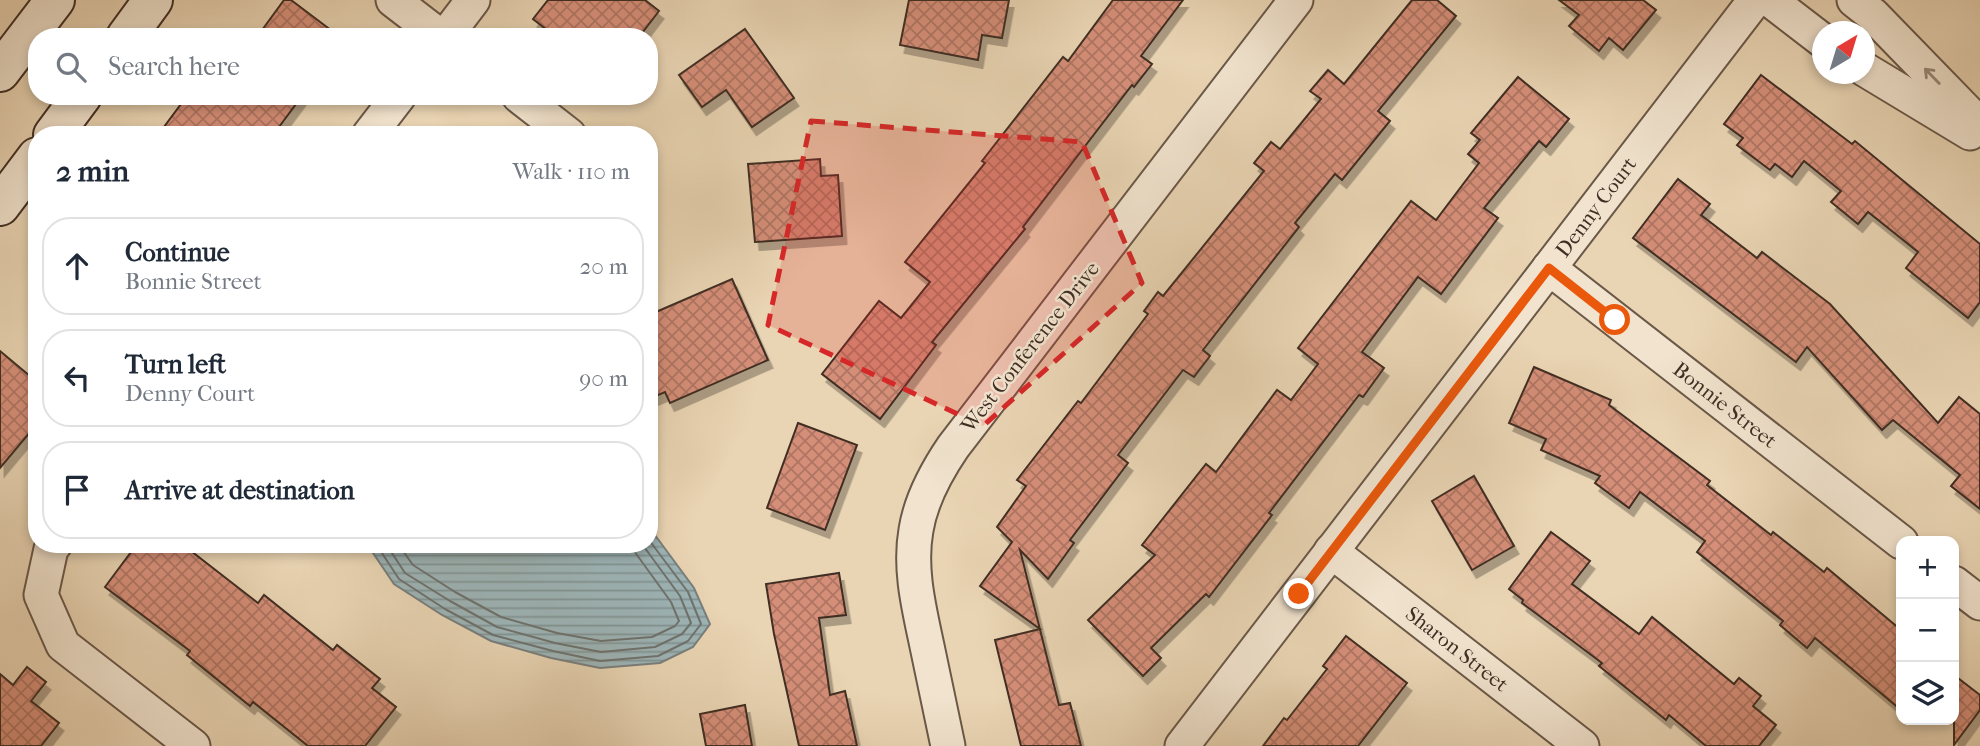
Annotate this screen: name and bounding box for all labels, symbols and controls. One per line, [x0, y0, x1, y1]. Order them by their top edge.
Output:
north arrow [1812, 21, 1875, 84]
search box [28, 28, 658, 105]
icon: search [52, 48, 90, 86]
text: Search here [108, 51, 240, 82]
one-way arrow [1924, 68, 1941, 85]
street label: Denny Court [1551, 152, 1642, 262]
text: 2 min [56, 154, 129, 189]
text: Walk · 110 m [513, 158, 630, 185]
text: Continue [125, 237, 230, 268]
icon: ahead [58, 247, 96, 285]
text: 20 m [579, 253, 628, 280]
street label: West Conference Drive [955, 257, 1104, 438]
text: Bonnie Street [125, 268, 262, 295]
route start [1599, 304, 1630, 335]
text: Turn left [125, 349, 226, 380]
street label: Bonnie Street [1668, 357, 1782, 453]
icon: left [58, 359, 96, 397]
text: 90 m [579, 365, 628, 392]
text: Denny Court [125, 380, 255, 407]
icon: arrive [58, 471, 96, 509]
text: Arrive at destination [125, 475, 355, 506]
map controls [1896, 536, 1959, 725]
button: + [1896, 536, 1959, 599]
route end [1283, 578, 1314, 609]
button: − [1896, 599, 1959, 662]
street label: Sharon Street [1401, 601, 1514, 697]
button: layers [1896, 662, 1959, 725]

